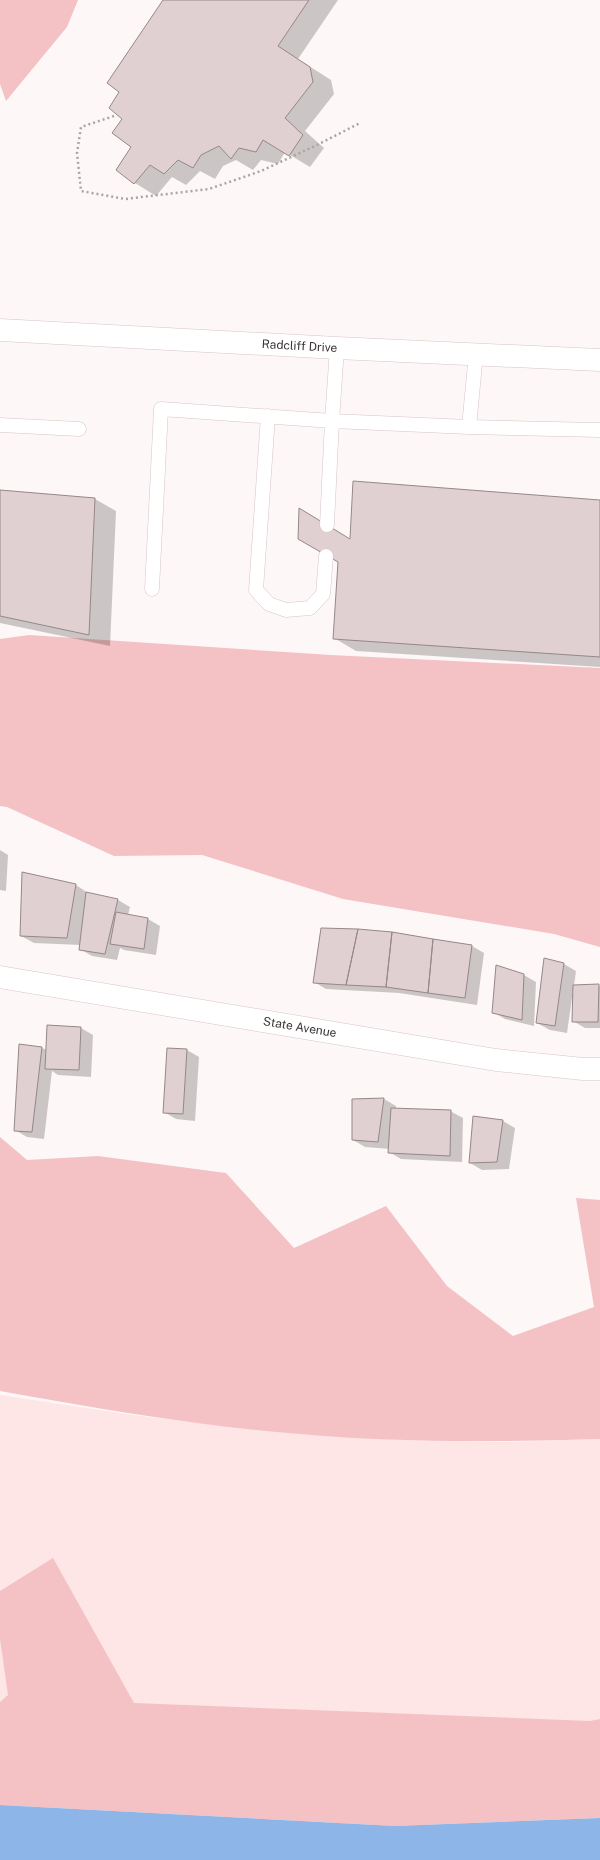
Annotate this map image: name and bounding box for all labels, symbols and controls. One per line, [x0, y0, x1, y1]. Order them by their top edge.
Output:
street label: Radcliff Drive [261, 337, 338, 355]
street label: State Avenue [262, 1014, 338, 1040]

